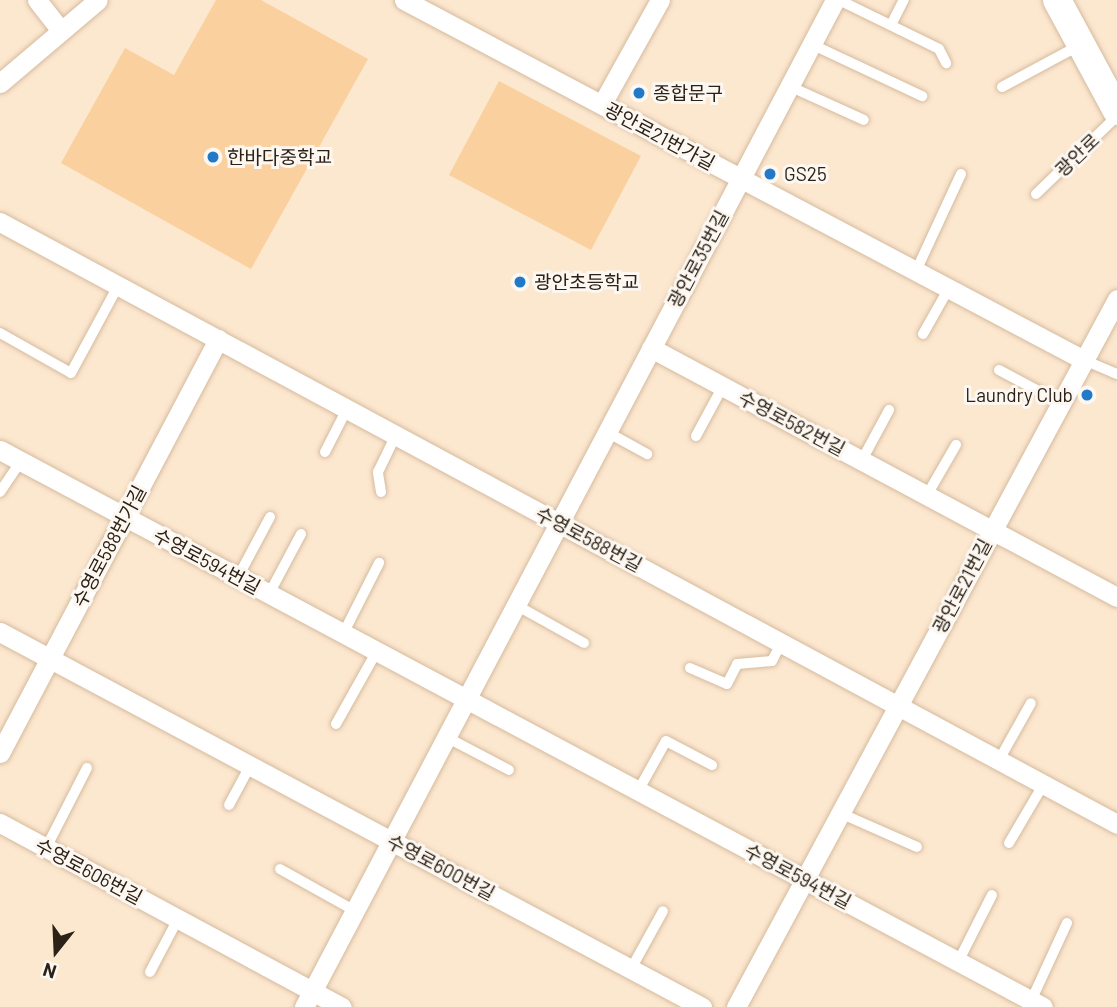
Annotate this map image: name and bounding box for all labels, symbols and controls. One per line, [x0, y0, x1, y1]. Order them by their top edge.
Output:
place label: 종합문구 [653, 82, 723, 104]
marker: 종합문구 [631, 85, 647, 101]
street label: 광안로21번가길 [601, 97, 719, 175]
street label: 광안로 [1050, 129, 1104, 181]
place label: 한바다중학교 [227, 146, 332, 168]
marker: 한바다중학교 [205, 149, 221, 165]
place label: GS25 [784, 163, 827, 185]
marker: GS25 [762, 166, 778, 182]
street label: 광안로35번길 [663, 206, 733, 312]
place label: 광안초등학교 [534, 271, 639, 293]
marker: 광안초등학교 [512, 274, 528, 290]
place label: Laundry Club [965, 384, 1073, 406]
street label: 수영로582번길 [735, 385, 849, 461]
marker: Laundry Club [1079, 387, 1095, 403]
street label: 수영로588번가길 [67, 481, 151, 611]
street label: 수영로588번길 [532, 501, 646, 577]
street label: 수영로594번길 [150, 523, 264, 599]
street label: 광안로21번길 [928, 535, 996, 637]
street label: 수영로600번길 [383, 829, 499, 905]
street label: 수영로606번길 [32, 833, 146, 909]
street label: 수영로594번길 [741, 838, 855, 914]
north arrow [21, 916, 91, 986]
text: N [40, 959, 59, 984]

